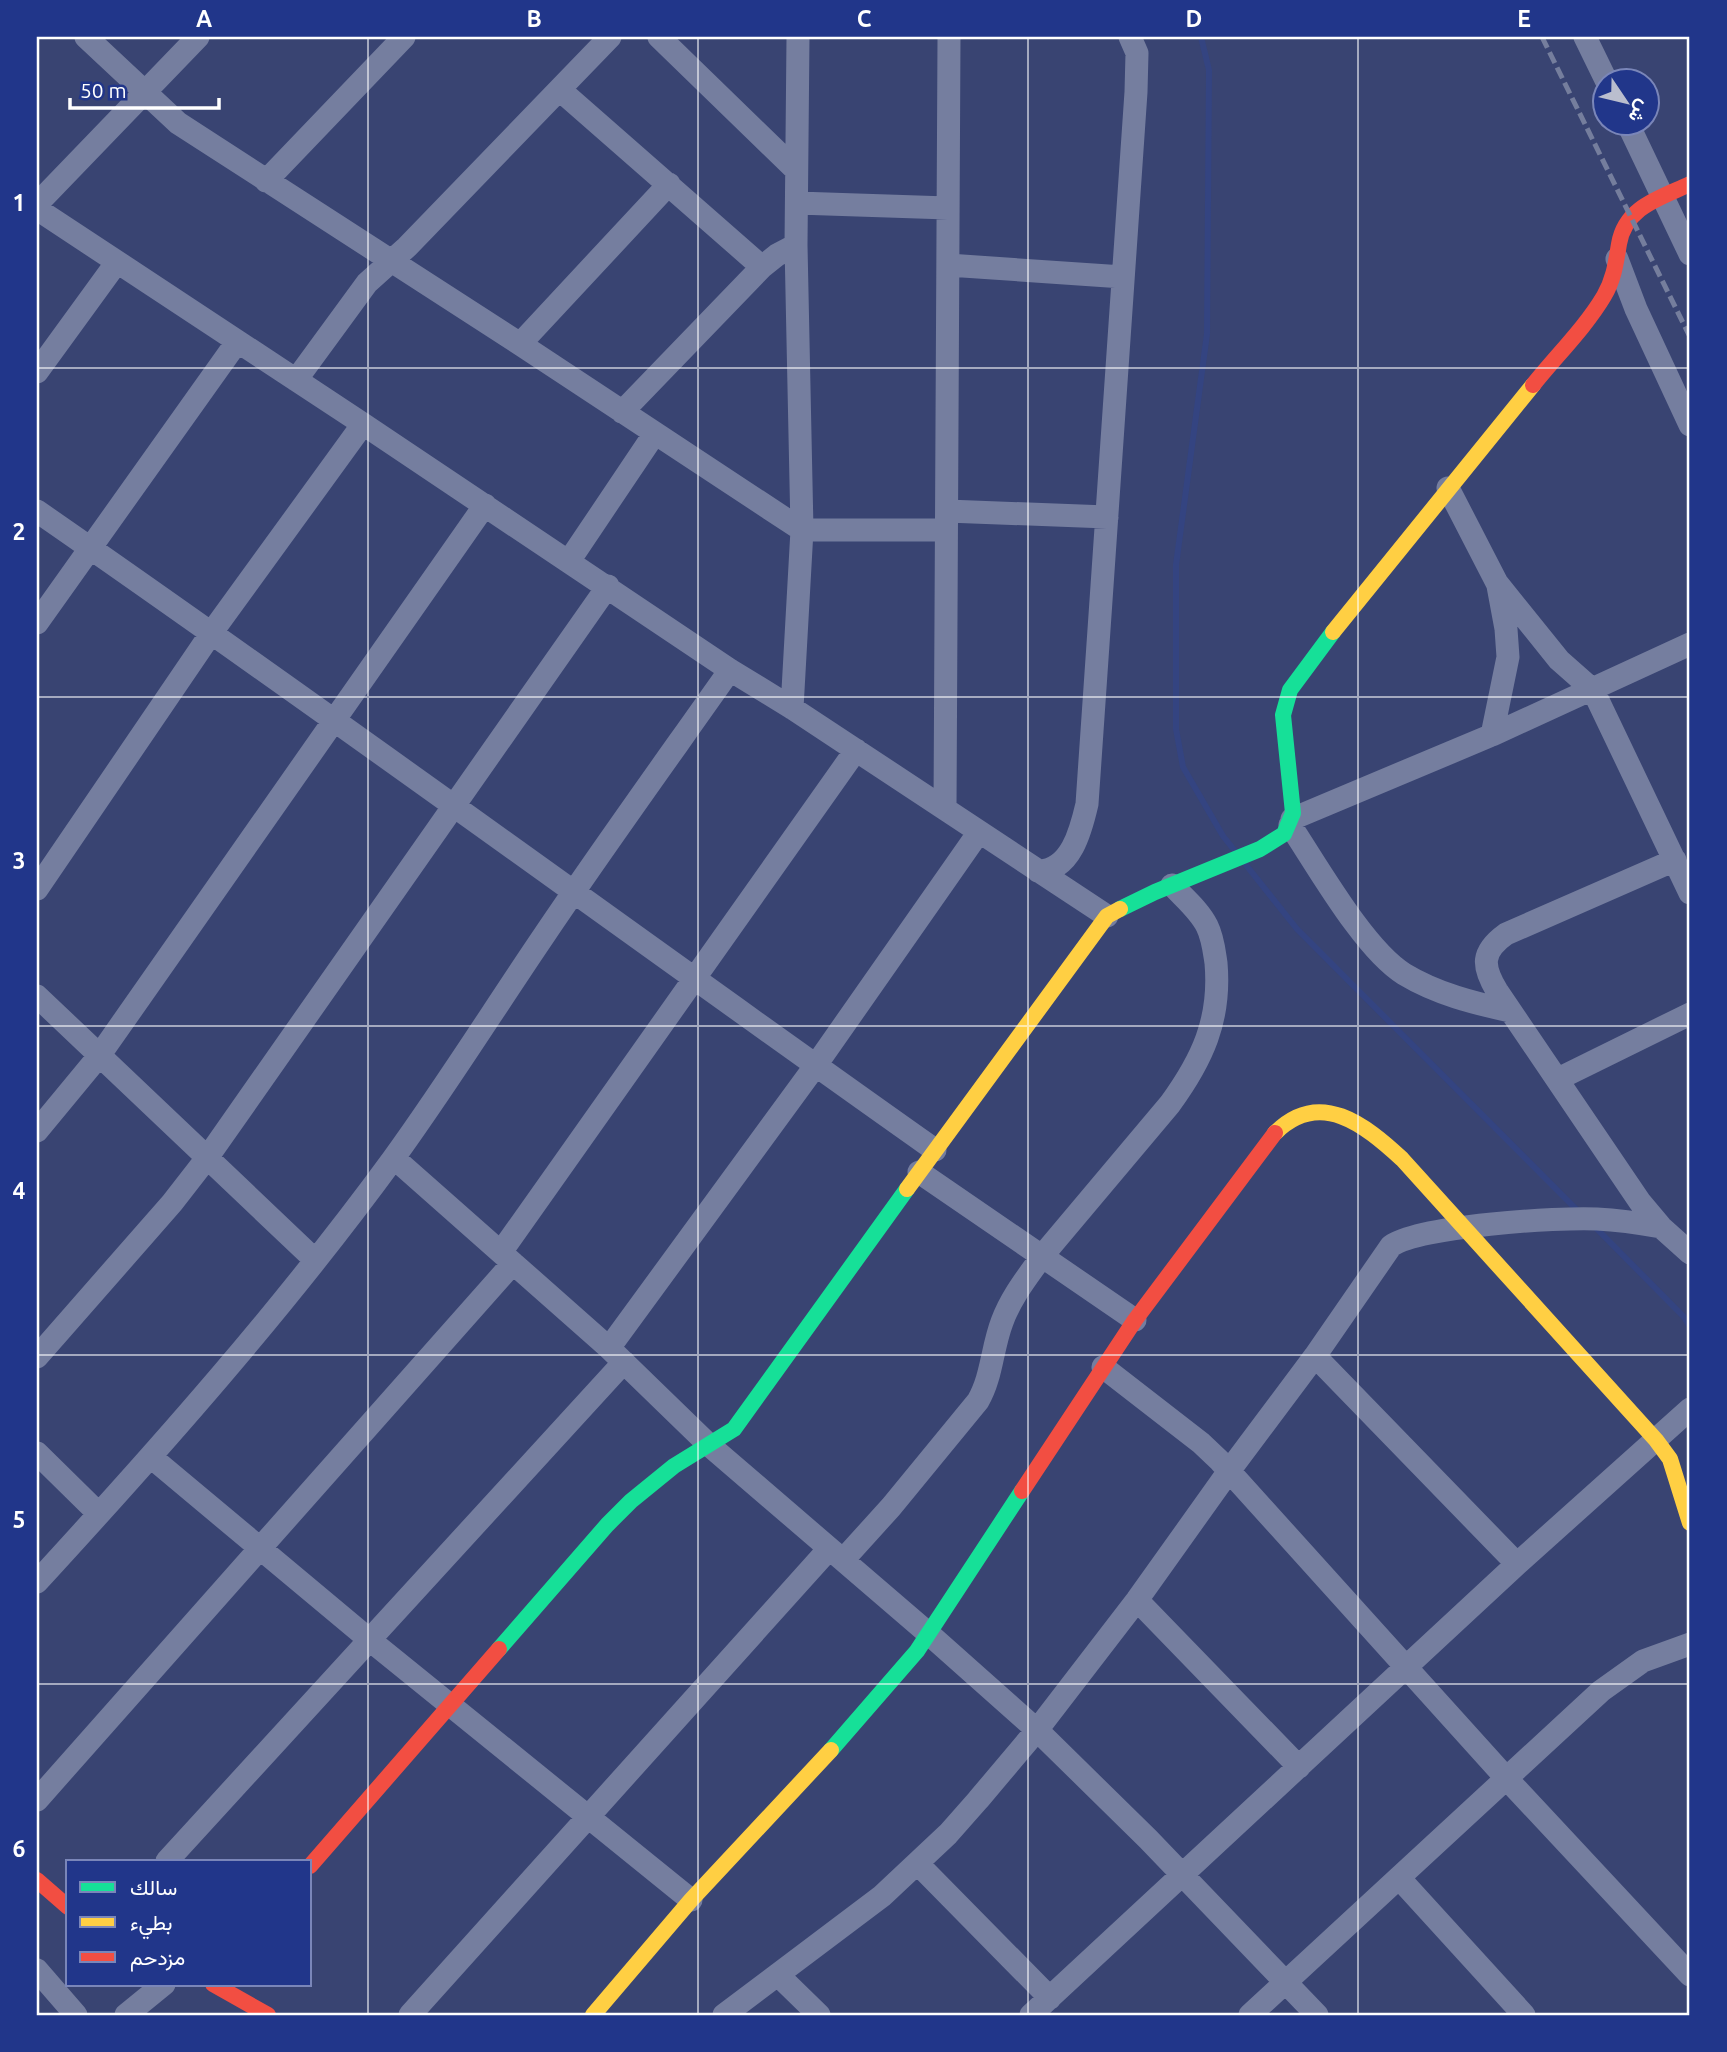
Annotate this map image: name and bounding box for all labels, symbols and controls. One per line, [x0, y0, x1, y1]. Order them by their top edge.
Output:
text: A [196, 6, 212, 31]
text: B [526, 6, 542, 31]
text: C [857, 6, 872, 31]
text: D [1186, 6, 1202, 31]
text: E [1517, 6, 1531, 31]
scale bar [70, 66, 219, 110]
north arrow [1590, 66, 1660, 136]
text: 50 m [80, 78, 127, 102]
text: ش [1623, 96, 1655, 128]
text: 1 [13, 190, 25, 215]
text: 2 [13, 519, 25, 544]
text: 3 [13, 848, 25, 873]
text: 4 [13, 1178, 26, 1203]
text: 5 [13, 1507, 25, 1532]
text: 6 [13, 1836, 26, 1861]
legend [66, 1860, 312, 1986]
text: سالك [130, 1875, 177, 1899]
text: بطيء [130, 1910, 173, 1940]
text: مزدحم [130, 1945, 185, 1972]

